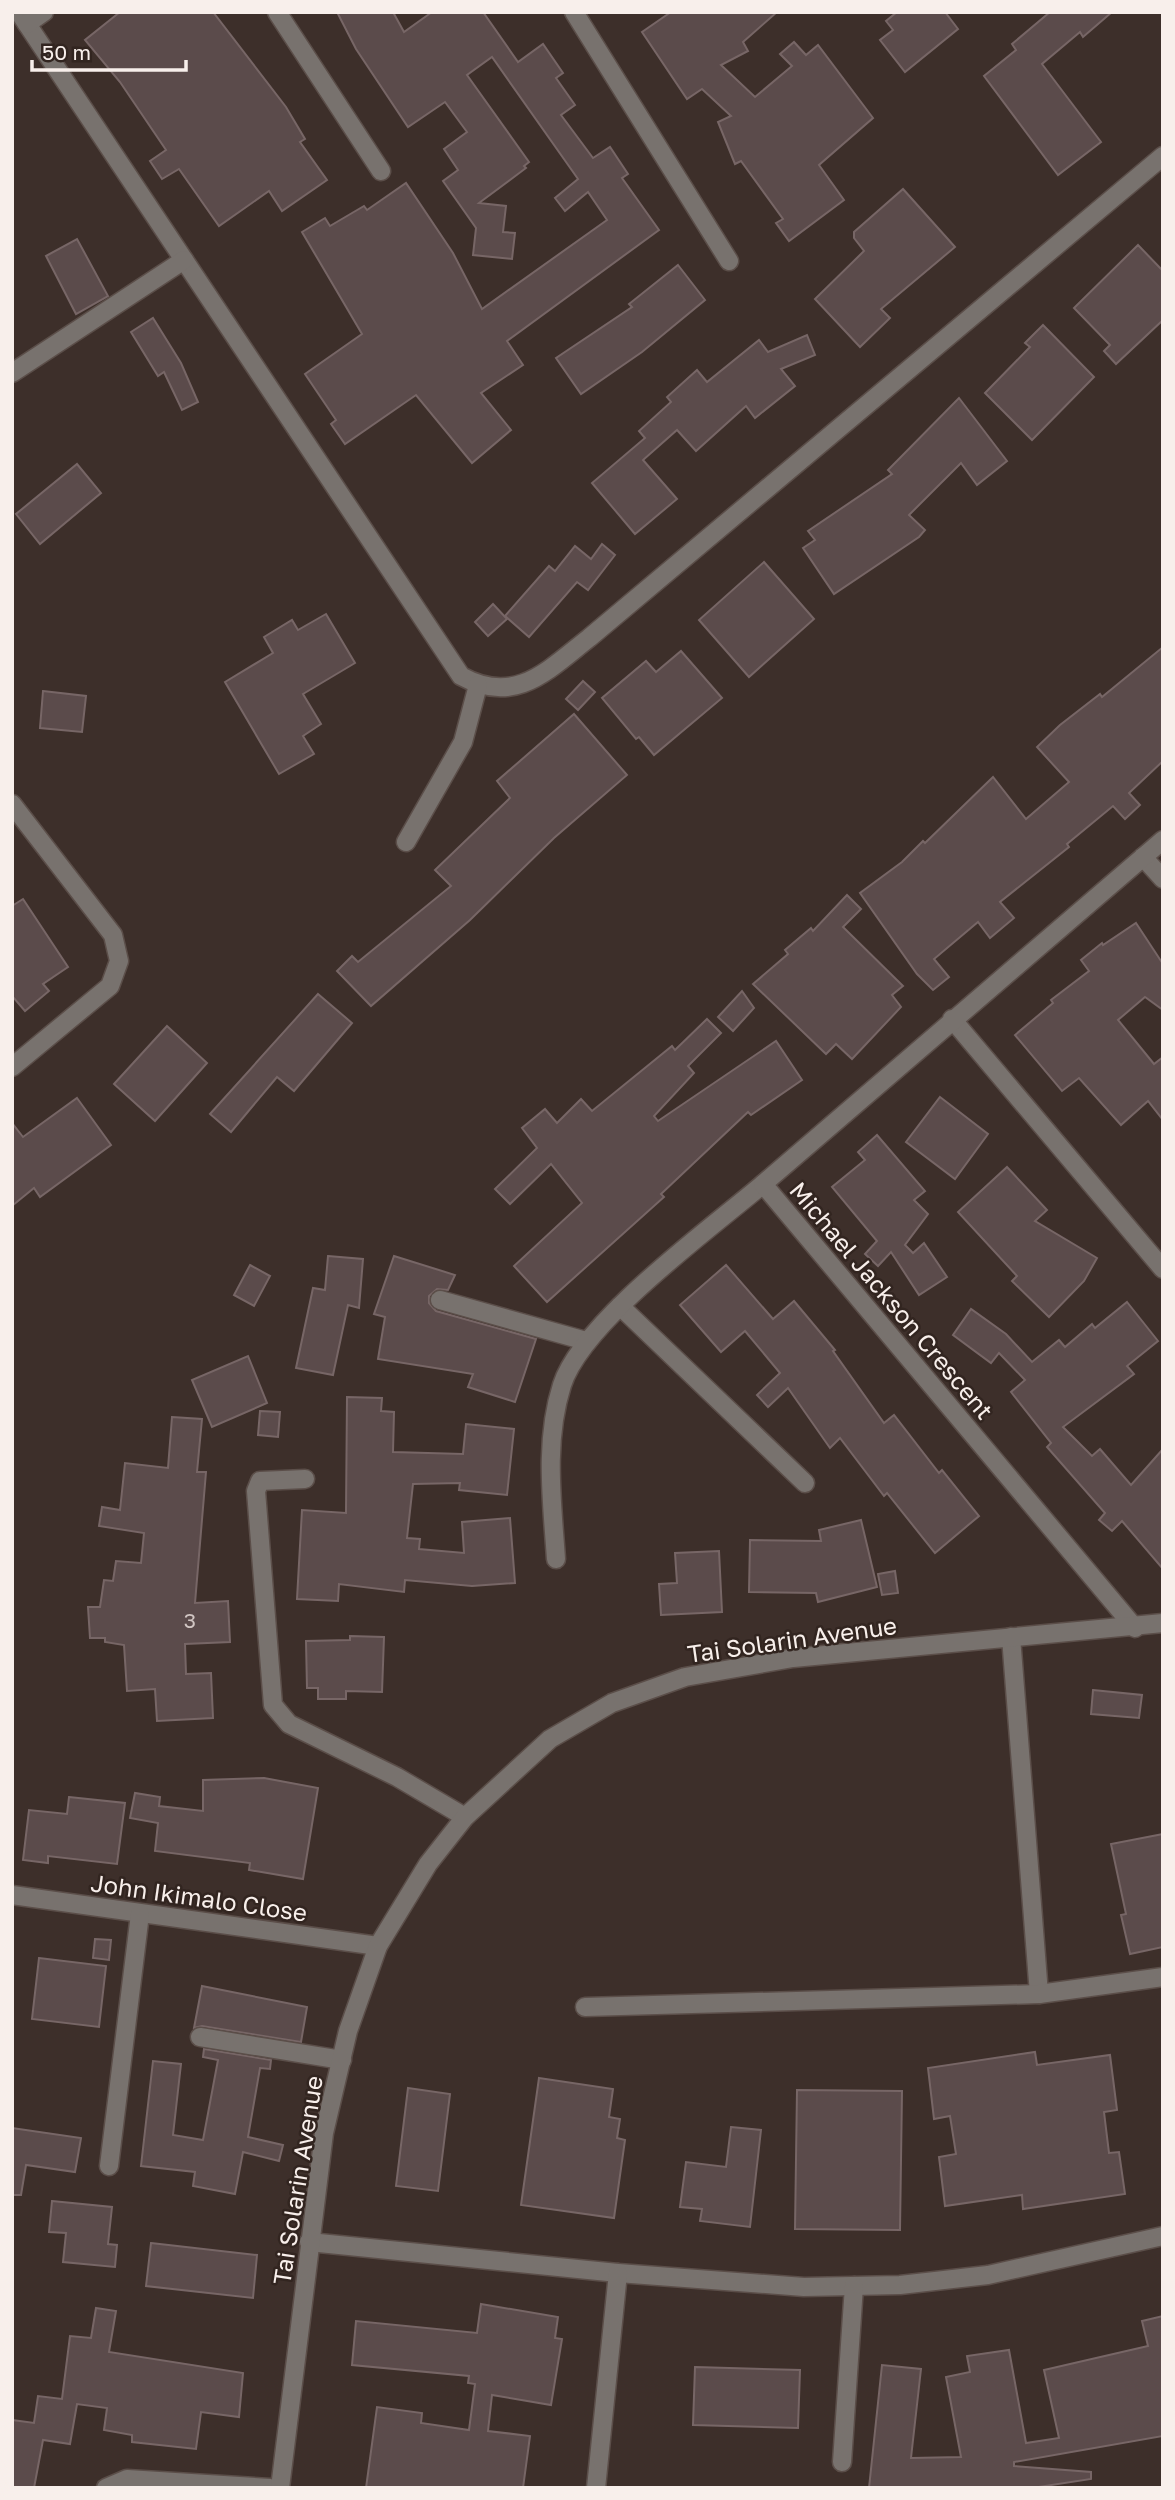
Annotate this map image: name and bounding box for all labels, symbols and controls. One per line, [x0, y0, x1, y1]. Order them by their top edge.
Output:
scale bar [32, 28, 186, 72]
text: 50 m [42, 39, 91, 65]
street label: Michael Jackson Crescent [784, 1176, 1000, 1424]
house number: 3 [184, 1607, 196, 1633]
street label: Tai Solarin Avenue [686, 1610, 898, 1668]
street label: John Ikimalo Close [89, 1867, 309, 1927]
street label: Tai Solarin Avenue [266, 2074, 328, 2286]

